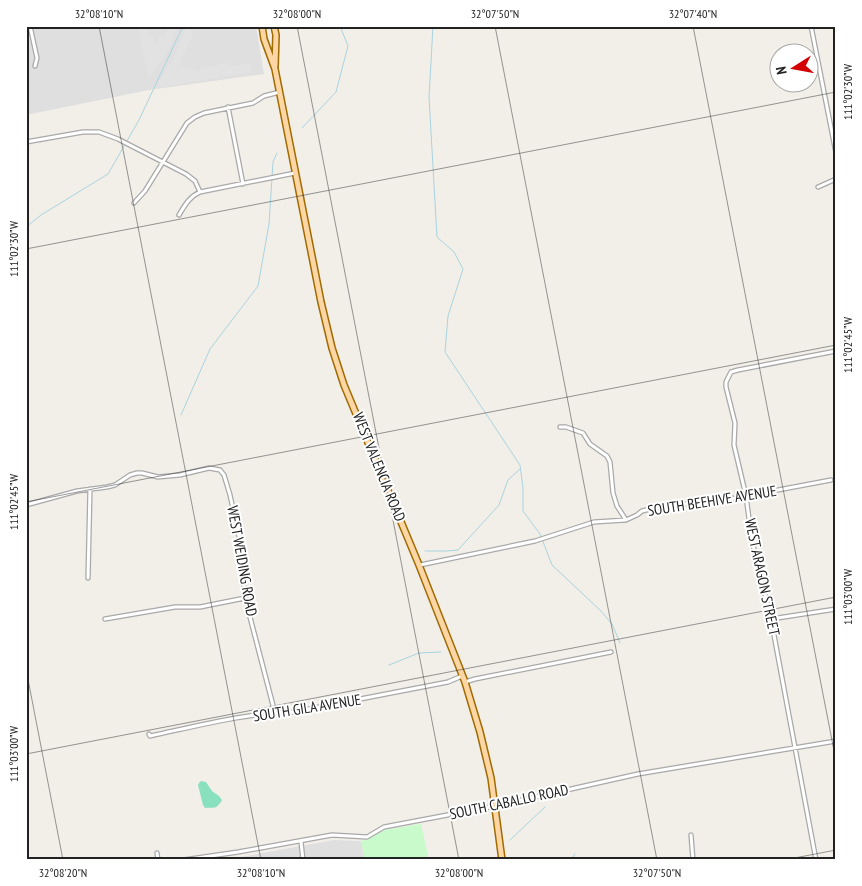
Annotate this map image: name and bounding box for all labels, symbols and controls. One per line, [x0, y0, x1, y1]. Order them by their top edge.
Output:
text: 32°08'10"N [75, 6, 123, 21]
text: 32°08'00"N [273, 6, 321, 21]
text: 32°07'50"N [471, 6, 519, 21]
text: 32°07'40"N [669, 6, 717, 21]
north arrow [770, 42, 820, 92]
text: 111°02'30"W [840, 64, 855, 120]
text: N [772, 65, 791, 76]
text: 111°02'30"W [6, 221, 21, 277]
text: 111°02'45"W [840, 317, 855, 373]
street label: WEST VALENCIA ROAD [349, 409, 410, 524]
text: 111°02'45"W [6, 474, 21, 530]
street label: SOUTH BEEHIVE AVENUE [646, 481, 778, 520]
street label: WEST WEIDING ROAD [223, 504, 262, 618]
street label: WEST ARAGON STREET [741, 517, 784, 638]
text: 111°03'00"W [840, 569, 855, 625]
street label: SOUTH GILA AVENUE [252, 690, 362, 725]
text: 111°03'00"W [6, 726, 21, 782]
street label: SOUTH CABALLO ROAD [448, 780, 570, 823]
text: 32°08'20"N [39, 865, 87, 880]
text: 32°08'10"N [237, 865, 285, 880]
text: 32°08'00"N [435, 865, 483, 880]
text: 32°07'50"N [633, 865, 681, 880]

